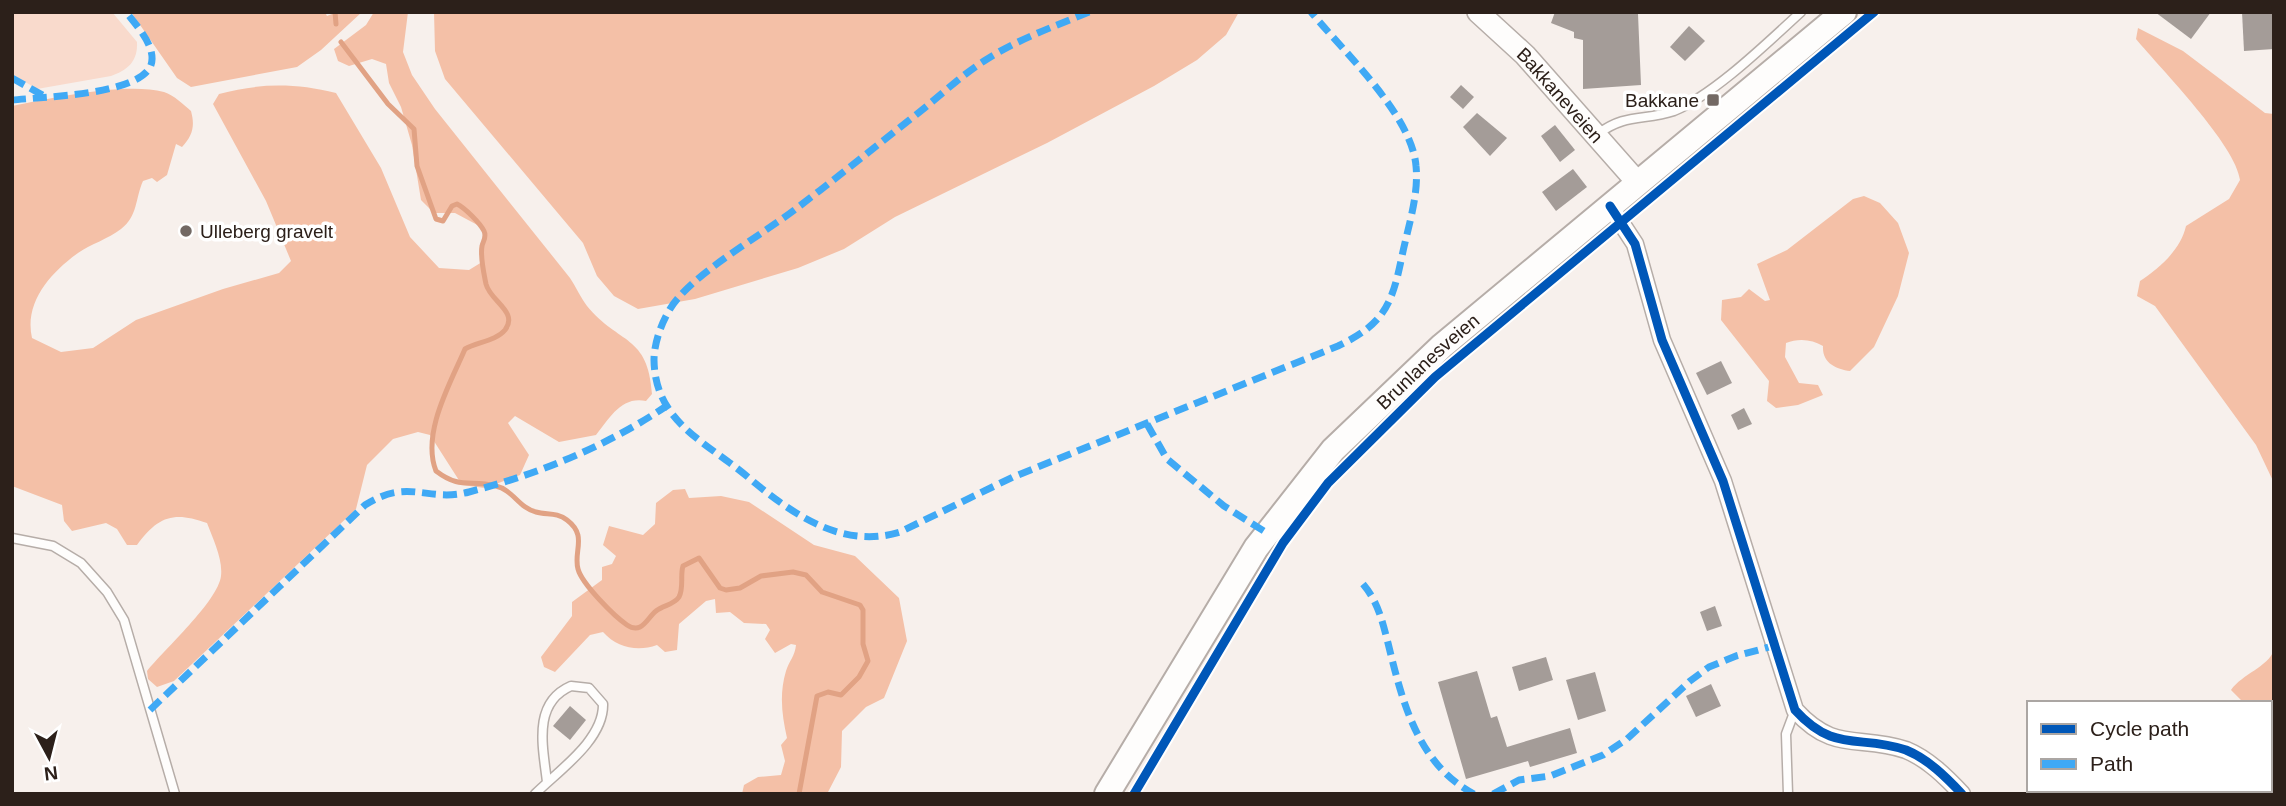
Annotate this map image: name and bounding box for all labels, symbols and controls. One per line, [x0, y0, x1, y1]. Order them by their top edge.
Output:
street label: Bakkaneveien [1513, 43, 1607, 147]
place label: Bakkane [1625, 90, 1699, 111]
marker: Bakkane [1705, 92, 1721, 108]
place label: Ulleberg gravelt [200, 221, 334, 242]
marker: Ulleberg gravelt [178, 223, 194, 239]
street label: Brunlanesveien [1373, 310, 1483, 414]
legend [2027, 701, 2272, 792]
text: Cycle path [2090, 717, 2189, 740]
north arrow [14, 722, 84, 792]
text: Path [2090, 752, 2133, 775]
text: N [43, 762, 59, 785]

